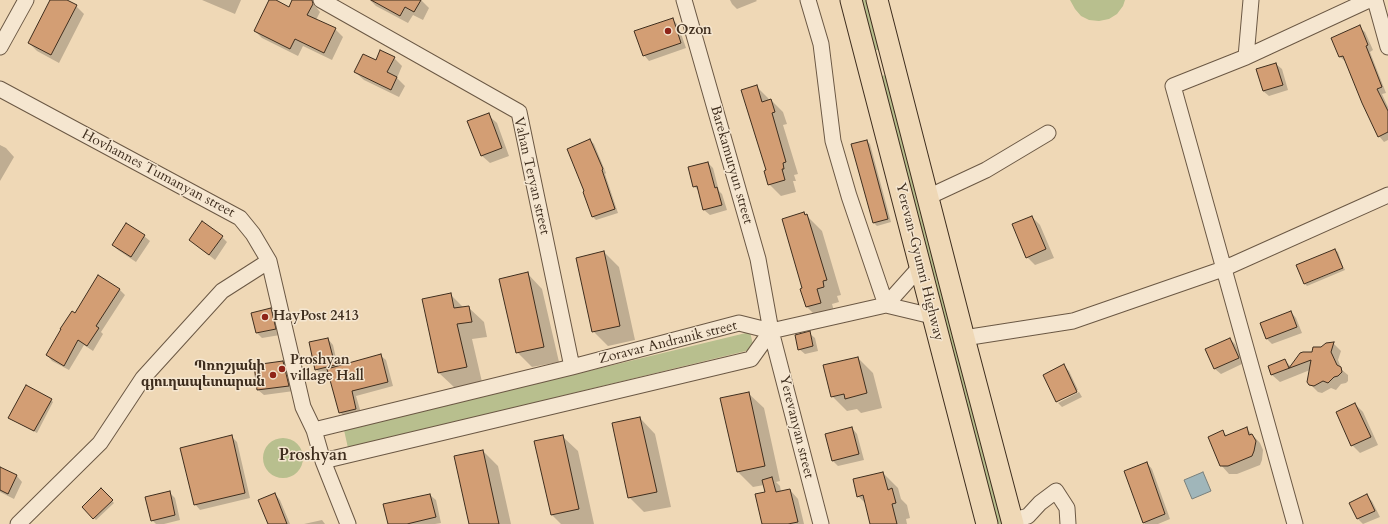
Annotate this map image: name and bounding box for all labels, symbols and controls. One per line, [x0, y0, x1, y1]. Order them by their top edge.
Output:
place label: Ozon [676, 23, 712, 39]
marker: Ozon [663, 26, 673, 36]
street label: Barekamutyun street [706, 104, 756, 226]
street label: Vahan Teryan street [509, 116, 553, 236]
street label: Hovhannes Tumanyan street [79, 126, 237, 222]
street label: Yerevan-Gyumri Highway [891, 181, 947, 343]
place label: HayPost 2413 [273, 309, 359, 325]
marker: HayPost 2413 [260, 312, 270, 322]
street label: Zoravar Andranik street [597, 318, 739, 368]
place label: Proshyan village Hall [290, 353, 364, 386]
place label: Պռոշյանի գյուղապետարան [141, 359, 265, 392]
marker: Proshyan village Hall [277, 364, 287, 374]
marker: Պռոշյանի գյուղապետարան [268, 370, 278, 380]
street label: Yerevanyan street [775, 374, 817, 480]
district label: Proshyan [279, 446, 347, 466]

